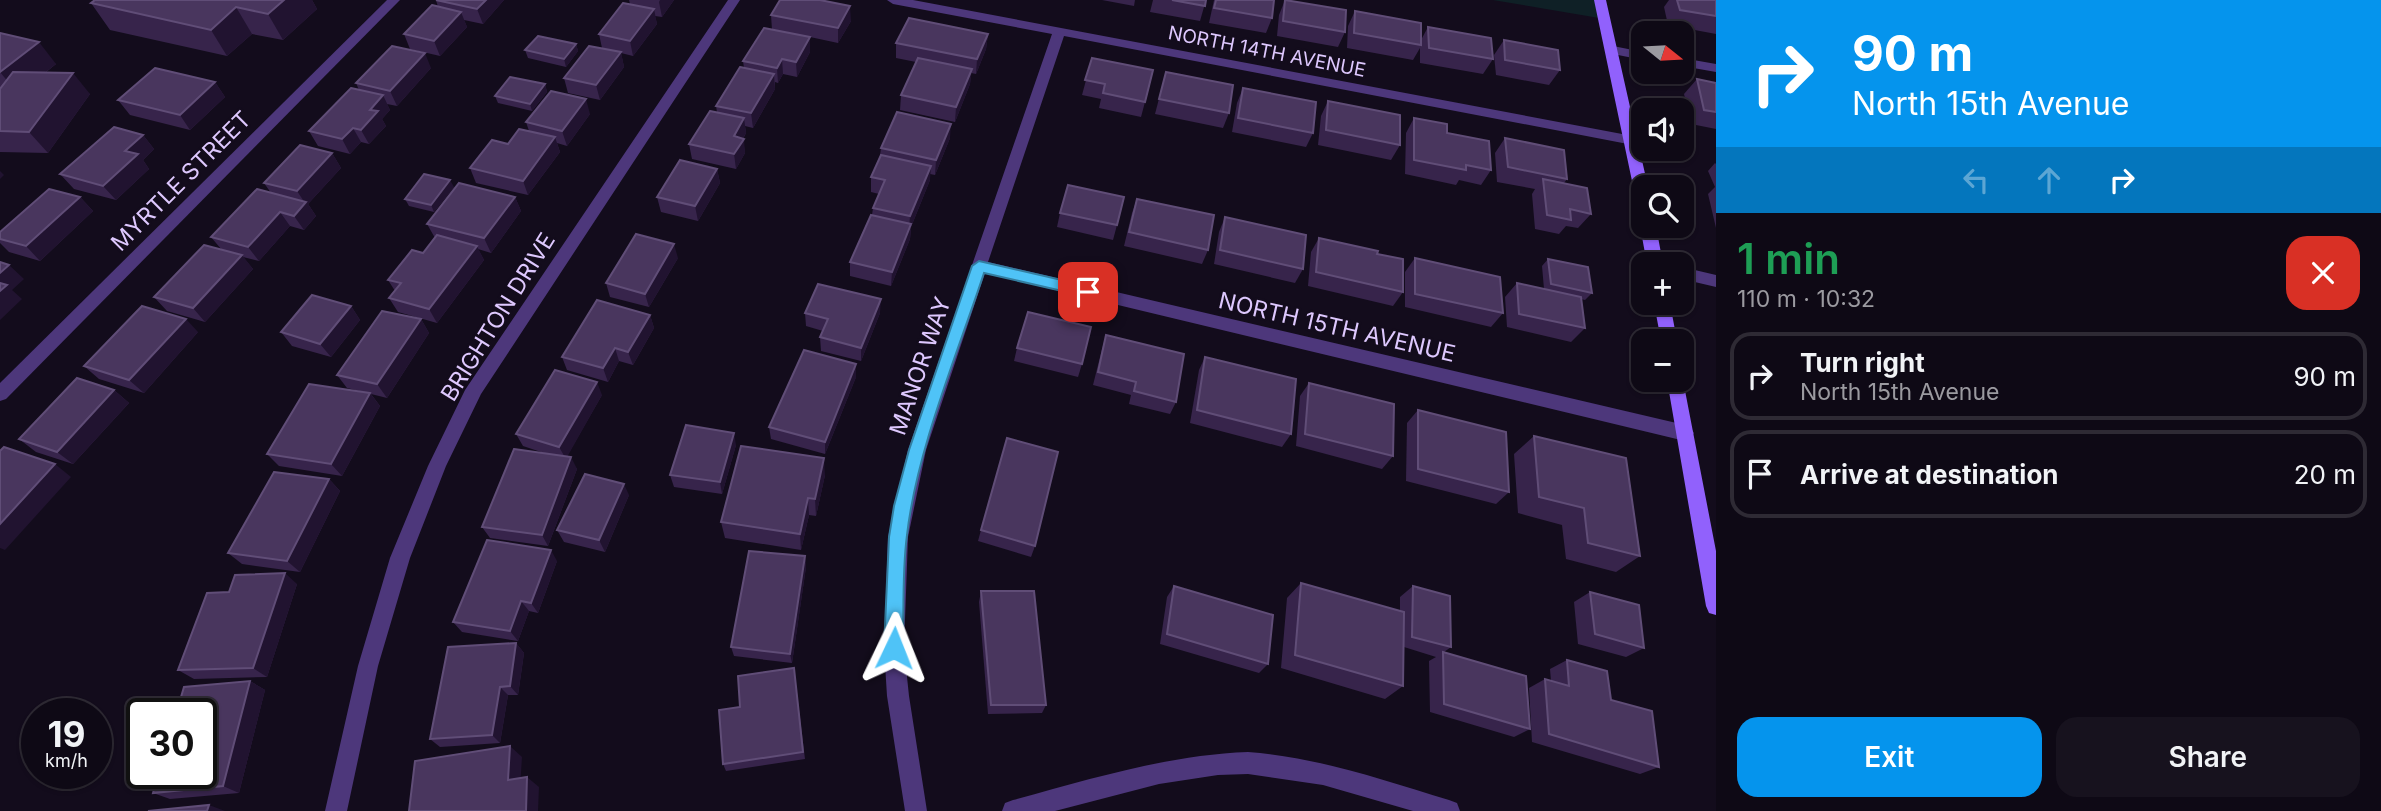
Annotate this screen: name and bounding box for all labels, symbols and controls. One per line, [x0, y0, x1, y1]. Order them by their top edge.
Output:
street label: NORTH 14TH AVENUE [1166, 21, 1368, 82]
north arrow [1631, 21, 1694, 84]
map controls [1631, 21, 1694, 392]
text: 90 m [1852, 24, 1973, 83]
icon: right [1737, 28, 1828, 119]
text: North 15th Avenue [1852, 84, 2130, 123]
button: sound [1631, 98, 1694, 161]
street label: MYRTLE STREET [105, 105, 257, 257]
icon: left [1957, 161, 1995, 199]
icon: ahead [2030, 161, 2068, 199]
icon: right [2103, 161, 2141, 199]
button: search [1631, 175, 1694, 238]
street label: BRIGHTON DRIVE [435, 228, 561, 406]
text: 1 min [1737, 233, 1840, 284]
button: close [2286, 236, 2360, 310]
button: + [1631, 252, 1694, 315]
pin [1058, 262, 1118, 322]
icon: arrive [1069, 273, 1107, 311]
text: 110 m · 10:32 [1737, 285, 1875, 313]
street label: NORTH 15TH AVENUE [1216, 286, 1458, 368]
street label: MANOR WAY [883, 293, 957, 439]
button: − [1631, 329, 1694, 392]
text: Turn right [1800, 347, 1925, 378]
icon: right [1741, 357, 1779, 395]
text: 90 m [2293, 361, 2356, 392]
text: North 15th Avenue [1800, 378, 1999, 406]
icon: arrive [1741, 455, 1779, 493]
text: Arrive at destination [1800, 459, 2059, 490]
text: 20 m [2294, 459, 2356, 490]
position arrow [857, 611, 931, 685]
speed limit sign: 30 [126, 698, 217, 789]
text: 19 [48, 713, 85, 755]
button: Exit [1737, 717, 2042, 797]
button: Share [2056, 717, 2360, 797]
text: km/h [45, 750, 88, 771]

